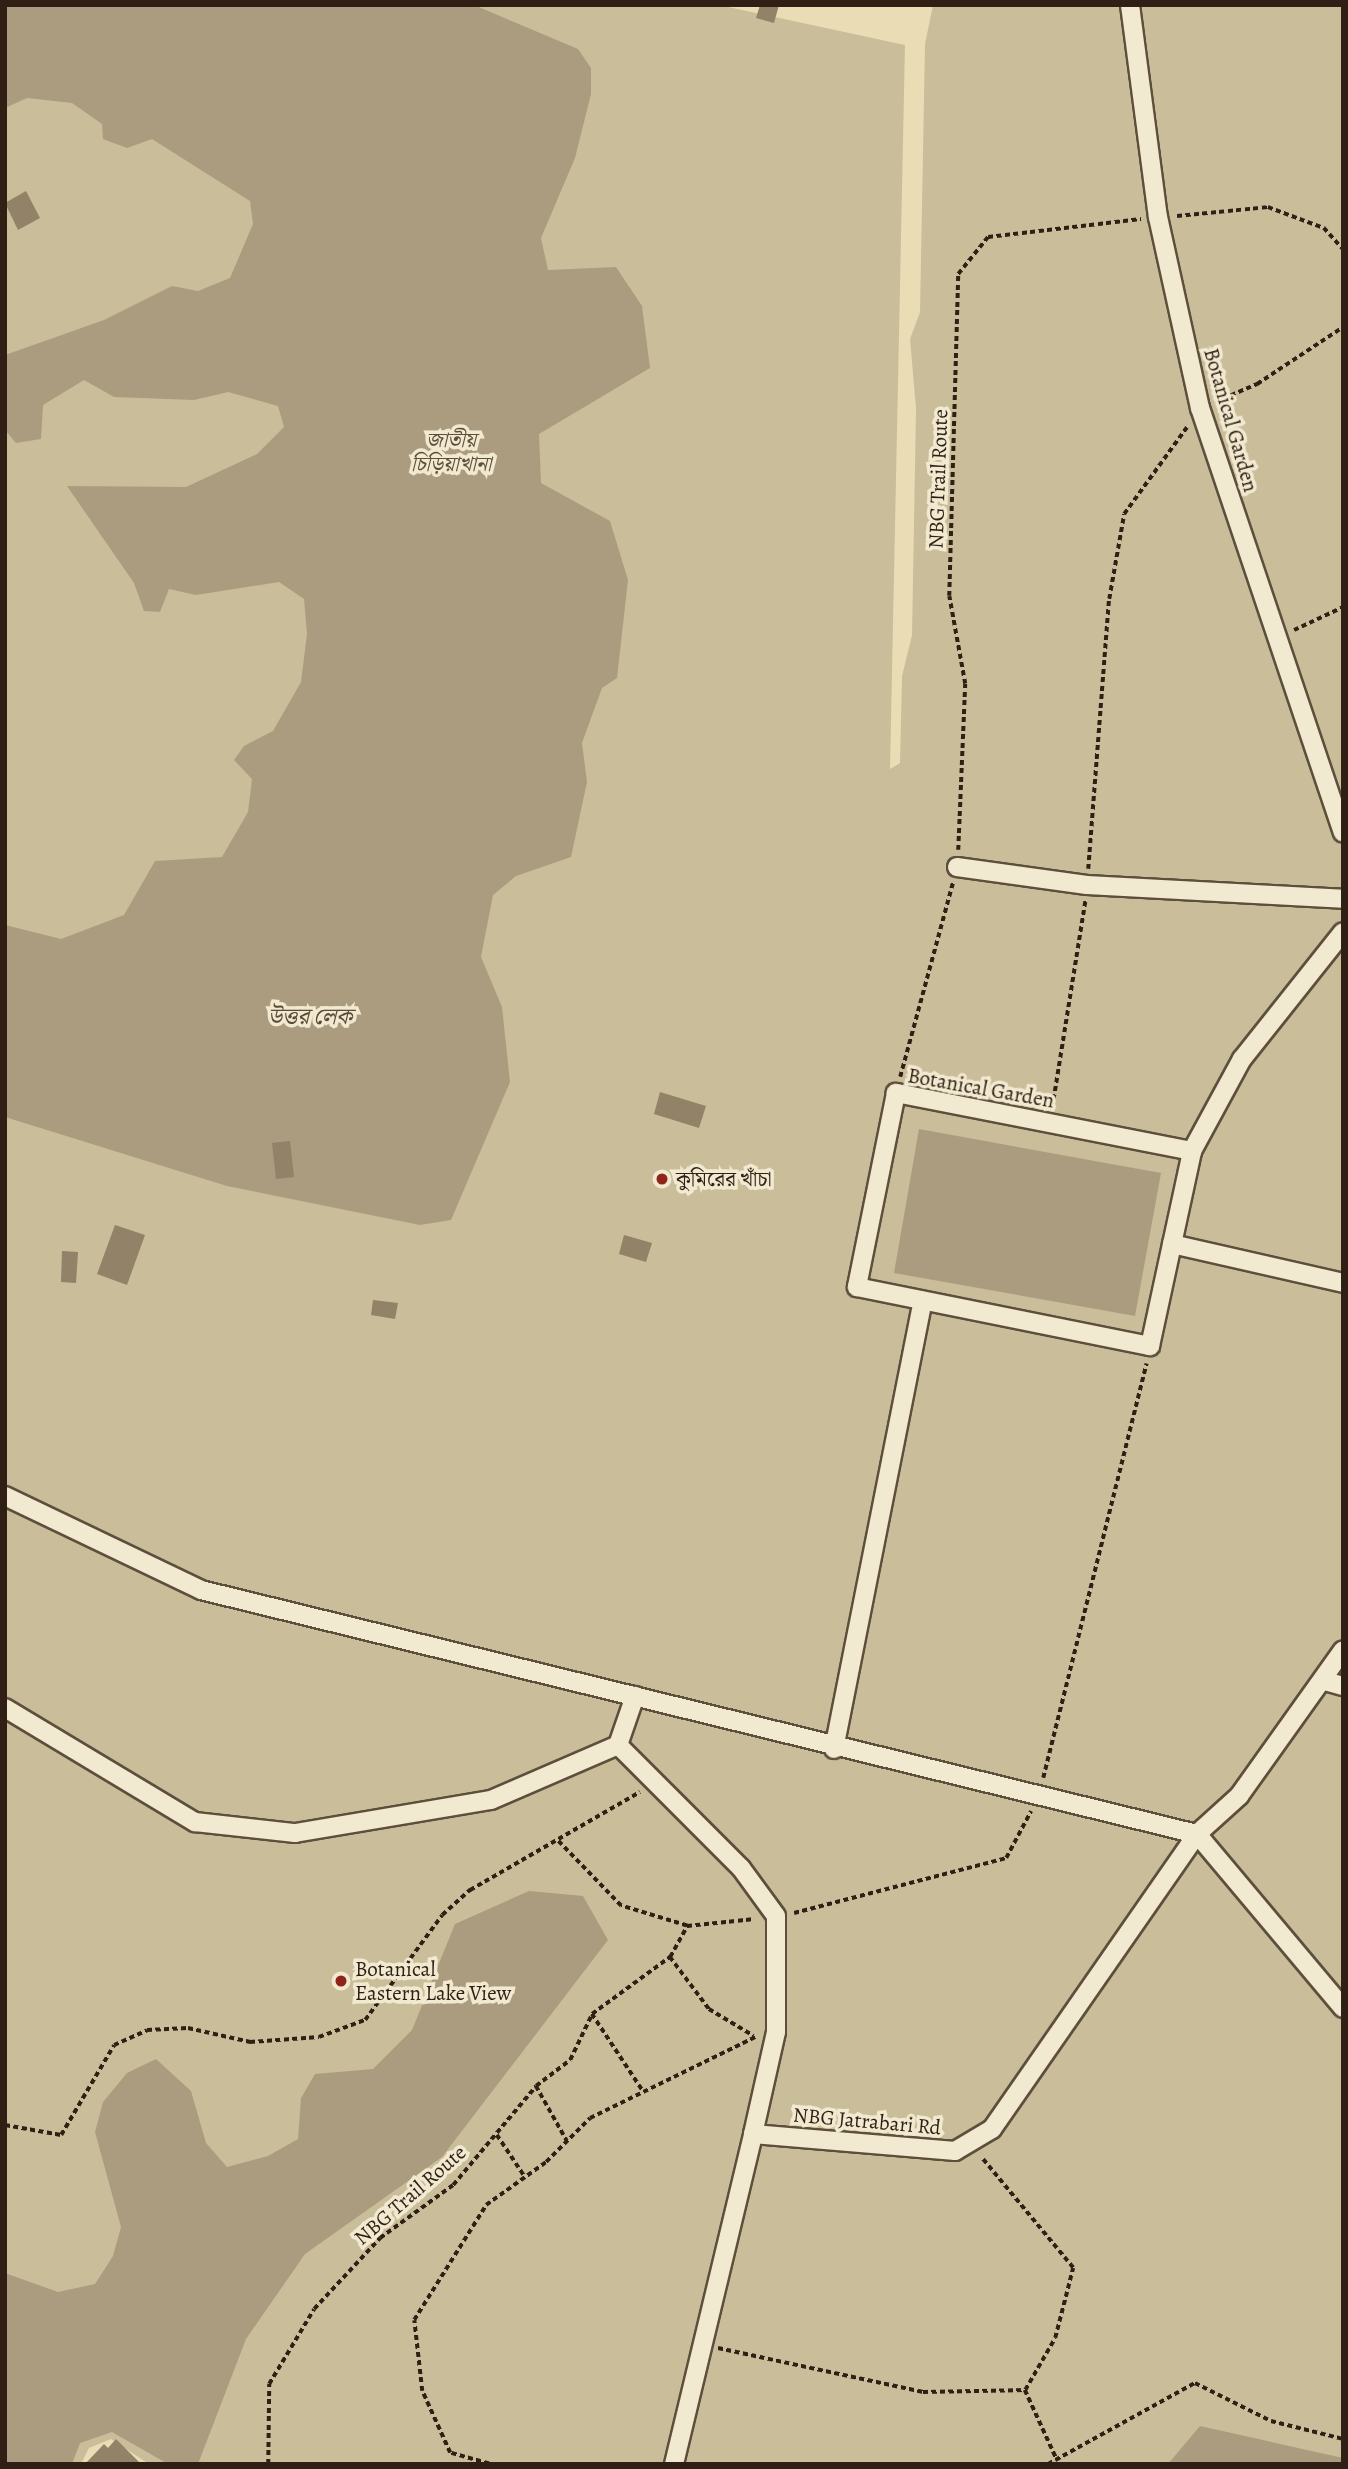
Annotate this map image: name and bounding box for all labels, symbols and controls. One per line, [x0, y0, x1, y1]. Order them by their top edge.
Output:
street label: Botanical Garden [1198, 345, 1264, 495]
street label: NBG Trail Route [923, 409, 953, 549]
park label: জাতীয় চিড়িয়াখানা [411, 427, 491, 477]
water label: উত্তর লেক [268, 1003, 352, 1031]
street label: Botanical Garden [906, 1063, 1056, 1113]
place label: কুমিরের খাঁচা [676, 1166, 772, 1192]
marker: কুমিরের খাঁচা [654, 1171, 670, 1187]
place label: Botanical Eastern Lake View [355, 1956, 511, 2006]
marker: Botanical Eastern Lake View [333, 1973, 349, 1989]
street label: NBG Jatrabari Rd [792, 2102, 942, 2140]
street label: NBG Trail Route [349, 2140, 471, 2250]

